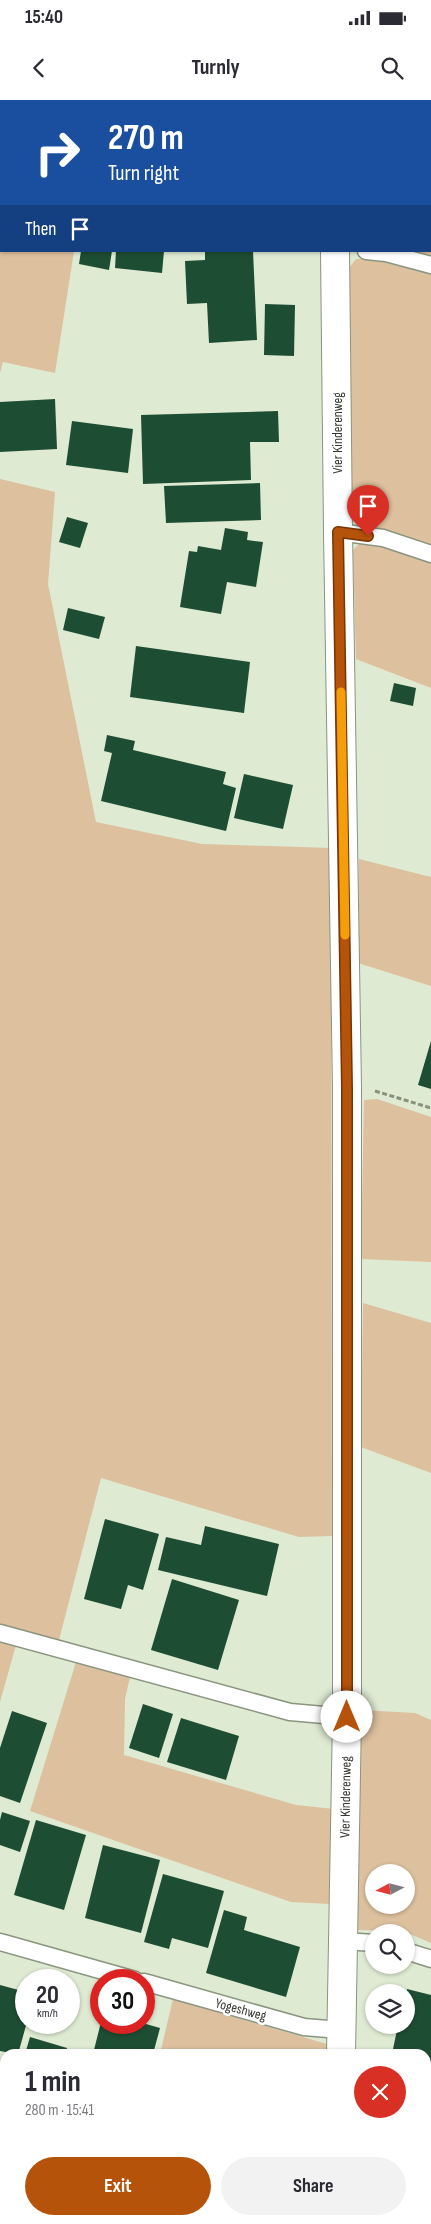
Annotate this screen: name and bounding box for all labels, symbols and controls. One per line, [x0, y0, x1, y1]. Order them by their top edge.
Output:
text: 15:40 [25, 6, 63, 29]
icon: back [25, 54, 53, 82]
text: Turnly [191, 54, 240, 81]
icon: search [378, 54, 406, 82]
text: 270 m [108, 117, 184, 160]
icon: right [25, 120, 90, 185]
text: Turn right [108, 160, 179, 187]
icon: arrive [66, 215, 94, 243]
text: Then [25, 218, 56, 241]
street label: Vier Kinderenweg [329, 392, 346, 474]
pin [347, 485, 389, 536]
icon: arrive [354, 492, 382, 520]
position arrow [320, 1690, 372, 1742]
street label: Vier Kinderenweg [336, 1756, 355, 1838]
north arrow [365, 1864, 415, 1914]
map controls [365, 1864, 415, 2034]
button: search [365, 1924, 415, 1974]
speed limit sign: 30 [90, 1969, 155, 2034]
text: 20 [36, 1980, 59, 2011]
button: layers [365, 1984, 415, 2034]
street label: Yogeshweg [214, 1995, 269, 2025]
text: km/h [37, 2006, 58, 2021]
text: 1 min [25, 2064, 81, 2100]
button: close [354, 2066, 406, 2118]
text: 280 m · 15:41 [25, 2101, 94, 2120]
button: Exit [25, 2157, 211, 2215]
button: Share [221, 2157, 406, 2215]

